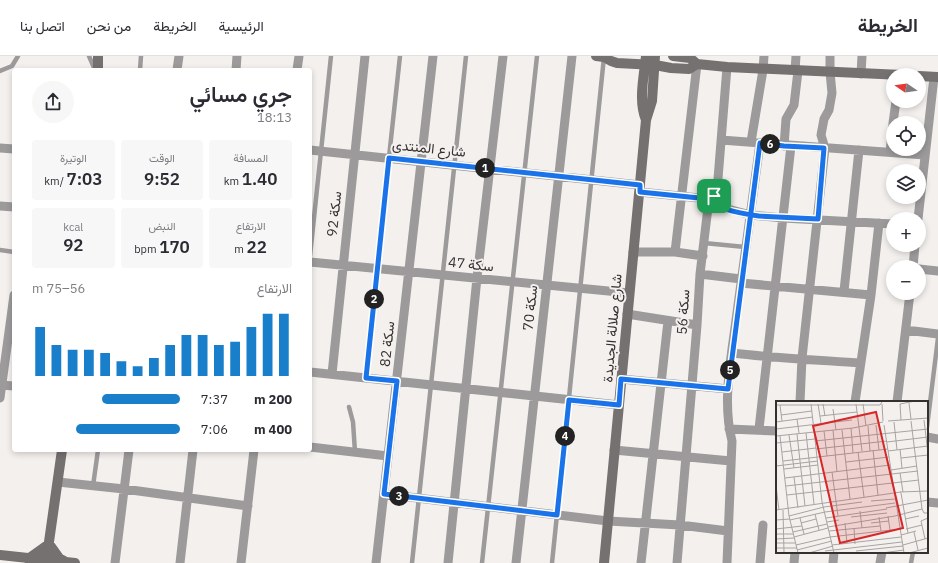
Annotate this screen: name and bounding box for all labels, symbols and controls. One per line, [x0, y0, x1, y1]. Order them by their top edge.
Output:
text: الخريطة [858, 13, 918, 37]
text: اتصل بنا [20, 17, 65, 35]
text: من نحن [87, 17, 131, 35]
text: الخريطة [153, 17, 197, 35]
text: الرئيسية [219, 17, 264, 35]
north arrow [886, 68, 926, 108]
map controls [886, 68, 926, 300]
text: جري مسائي [190, 79, 292, 108]
button: share [32, 81, 74, 123]
text: 18:13 [257, 109, 292, 126]
button: locate [886, 116, 926, 156]
pin: 6 [760, 134, 780, 154]
street label: شارع المنتدى [391, 135, 467, 163]
text: 6 [767, 137, 773, 151]
text: الوتيرة [60, 151, 87, 165]
text: الوقت [149, 151, 175, 165]
text: المسافة [233, 151, 268, 165]
pin: 1 [475, 158, 495, 178]
text: 1 [482, 161, 488, 175]
button: layers [886, 164, 926, 204]
text: 7:03 [66, 168, 102, 190]
text: 9:52 [144, 168, 180, 190]
text: 1.40 [242, 168, 278, 190]
text: /km [44, 174, 66, 188]
text: km [224, 174, 242, 188]
pin [697, 179, 731, 213]
icon: arrive [703, 185, 725, 207]
street label: سكة 92 [323, 190, 345, 238]
button: + [886, 212, 926, 252]
text: النبض [148, 219, 176, 233]
text: الارتفاع [236, 219, 266, 233]
text: kcal [63, 220, 83, 234]
text: 92 [63, 234, 84, 256]
text: 170 [159, 236, 190, 258]
text: 22 [247, 236, 267, 258]
text: bpm [134, 242, 159, 256]
text: m [234, 242, 247, 256]
street label: سكة 47 [447, 253, 495, 275]
button: − [886, 260, 926, 300]
street label: شارع صلالة الجديدة [598, 273, 628, 383]
text: 56–75 m [32, 280, 85, 297]
text: الارتفاع [257, 280, 292, 297]
street label: سكة 70 [519, 284, 541, 332]
pin: 2 [364, 289, 384, 309]
street label: سكة 56 [672, 289, 694, 335]
text: 2 [371, 292, 377, 306]
street label: سكة 82 [376, 320, 398, 368]
pin: 5 [720, 360, 740, 380]
text: 5 [727, 363, 733, 377]
text: 7:37 [201, 391, 228, 408]
text: 200 m [254, 391, 292, 408]
inset map [776, 401, 928, 553]
text: 7:06 [201, 421, 228, 438]
text: 400 m [254, 421, 292, 438]
pin: 4 [555, 426, 575, 446]
text: 4 [562, 429, 568, 443]
pin: 3 [389, 486, 409, 506]
text: 3 [396, 489, 402, 503]

